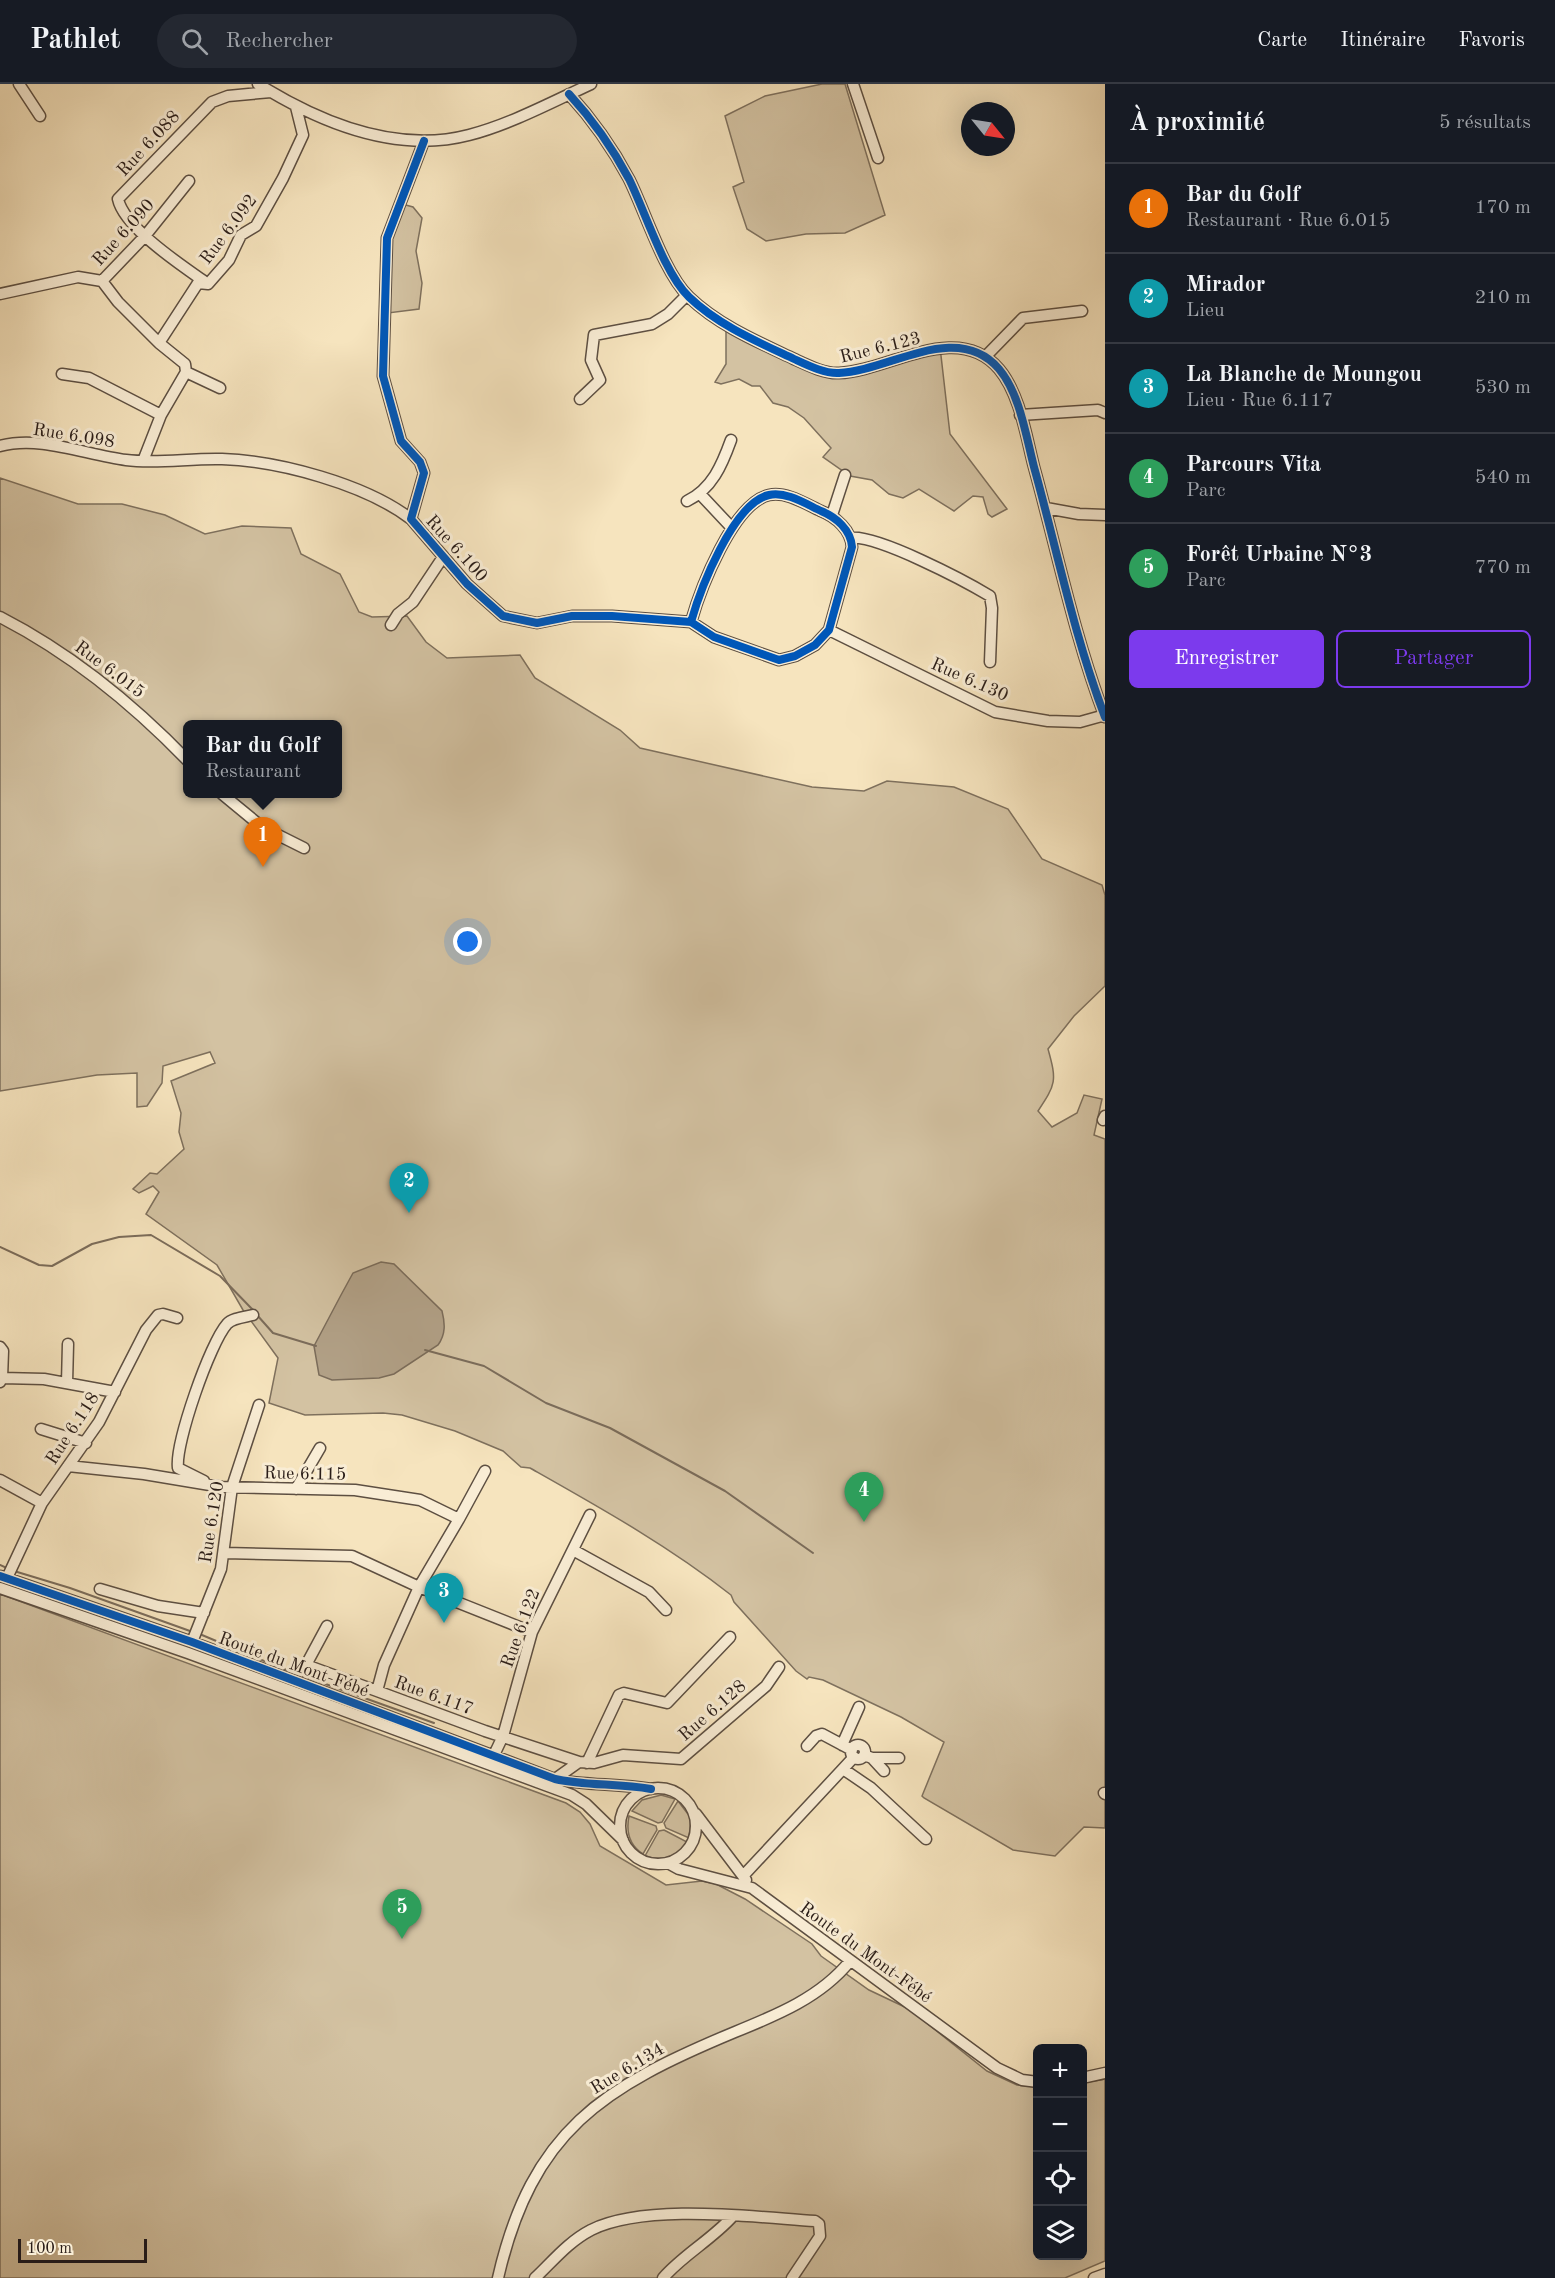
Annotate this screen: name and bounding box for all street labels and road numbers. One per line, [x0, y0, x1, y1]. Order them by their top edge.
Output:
street label: Rue 6.088 [114, 107, 183, 180]
street label: Rue 6.092 [197, 191, 261, 268]
street label: Rue 6.090 [89, 196, 158, 269]
street label: Rue 6.123 [838, 329, 923, 367]
street label: Rue 6.098 [32, 421, 116, 451]
street label: Rue 6.100 [422, 512, 491, 585]
street label: Rue 6.015 [71, 638, 148, 702]
street label: Rue 6.130 [928, 655, 1011, 705]
street label: Rue 6.118 [43, 1389, 103, 1468]
street label: Rue 6.115 [264, 1464, 346, 1484]
street label: Rue 6.120 [197, 1480, 227, 1564]
street label: Rue 6.122 [498, 1586, 544, 1670]
street label: Route du Mont-Fébé [216, 1629, 371, 1700]
street label: Rue 6.117 [392, 1673, 476, 1719]
street label: Rue 6.128 [676, 1677, 750, 1745]
street label: Route du Mont-Fébé [796, 1899, 935, 2007]
street label: Rue 6.134 [587, 2040, 668, 2098]

